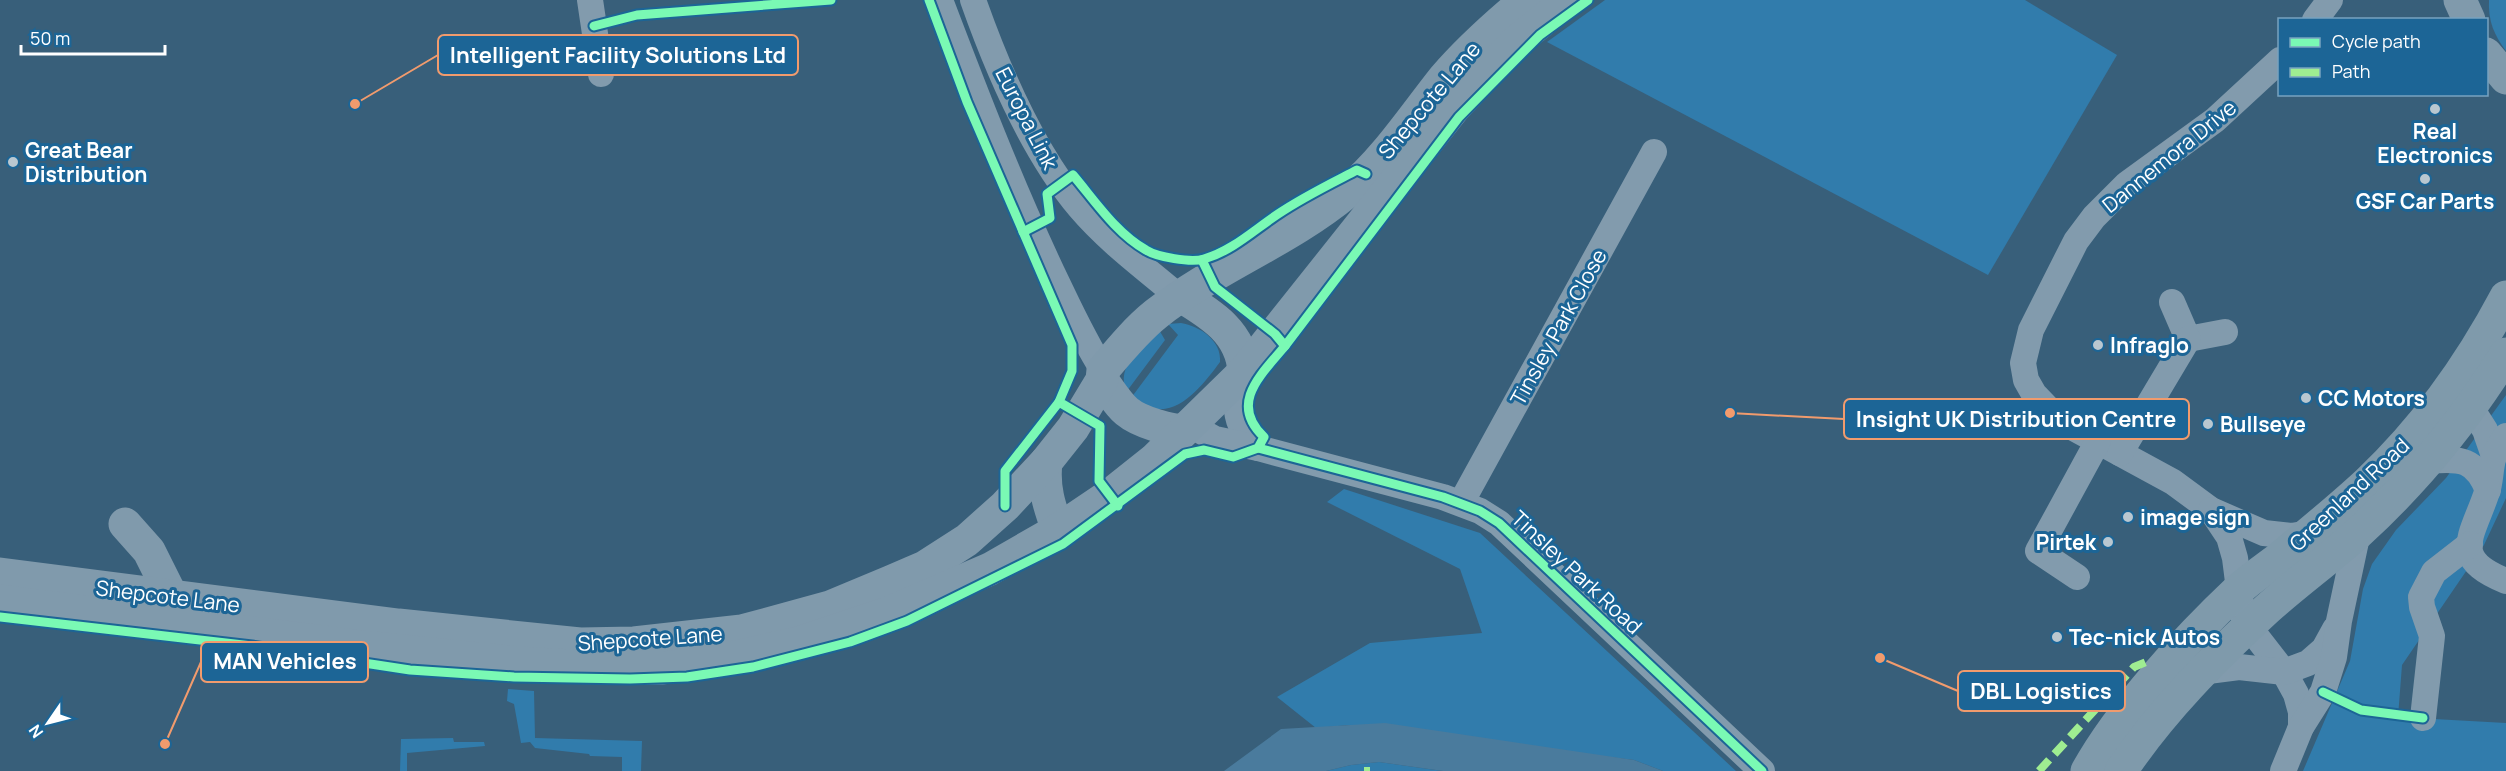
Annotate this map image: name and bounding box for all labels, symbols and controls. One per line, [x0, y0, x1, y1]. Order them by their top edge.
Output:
scale bar [21, 18, 165, 56]
legend [2278, 18, 2488, 96]
text: 50 m [30, 26, 70, 50]
text: Cycle path [2332, 29, 2421, 53]
callout: Intelligent Facility Solutions Ltd [438, 35, 798, 75]
street label: Shepcote Lane [1372, 35, 1486, 165]
text: Intelligent Facility Solutions Ltd [450, 40, 786, 70]
text: Path [2332, 59, 2370, 83]
street label: Europa Link [989, 62, 1065, 174]
street label: Dannemora Drive [2096, 93, 2242, 219]
marker: Real Electronics [2428, 102, 2442, 116]
place label: Real Electronics [2377, 117, 2493, 169]
place label: Great Bear Distribution [25, 136, 148, 188]
marker: Great Bear Distribution [6, 155, 20, 169]
marker: GSF Car Parts [2418, 172, 2432, 186]
place label: GSF Car Parts [2356, 187, 2494, 215]
street label: Tinsley Park Close [1503, 244, 1613, 410]
place label: Infraglo [2110, 331, 2189, 359]
marker: Infraglo [2091, 338, 2105, 352]
place label: CC Motors [2318, 384, 2425, 412]
marker: CC Motors [2299, 391, 2313, 405]
callout: Insight UK Distribution Centre [1844, 399, 2189, 439]
text: Insight UK Distribution Centre [1856, 404, 2176, 434]
place label: Bullseye [2220, 410, 2306, 438]
marker: Bullseye [2201, 417, 2215, 431]
street label: Greenland Road [2283, 431, 2415, 557]
place label: image sign [2140, 503, 2250, 531]
street label: Tinsley Park Road [1506, 504, 1648, 640]
marker: image sign [2121, 510, 2135, 524]
place label: Pirtek [2036, 528, 2097, 556]
marker: Pirtek [2101, 535, 2115, 549]
street label: Shepcote Lane [94, 573, 242, 619]
street label: Shepcote Lane [577, 619, 723, 657]
place label: Tec-nick Autos [2069, 623, 2220, 651]
marker: Tec-nick Autos [2050, 630, 2064, 644]
callout: MAN Vehicles [201, 642, 368, 682]
text: MAN Vehicles [213, 646, 357, 676]
callout: DBL Logistics [1958, 671, 2125, 711]
text: DBL Logistics [1970, 676, 2112, 706]
north arrow [18, 693, 78, 753]
text: N [23, 721, 48, 743]

